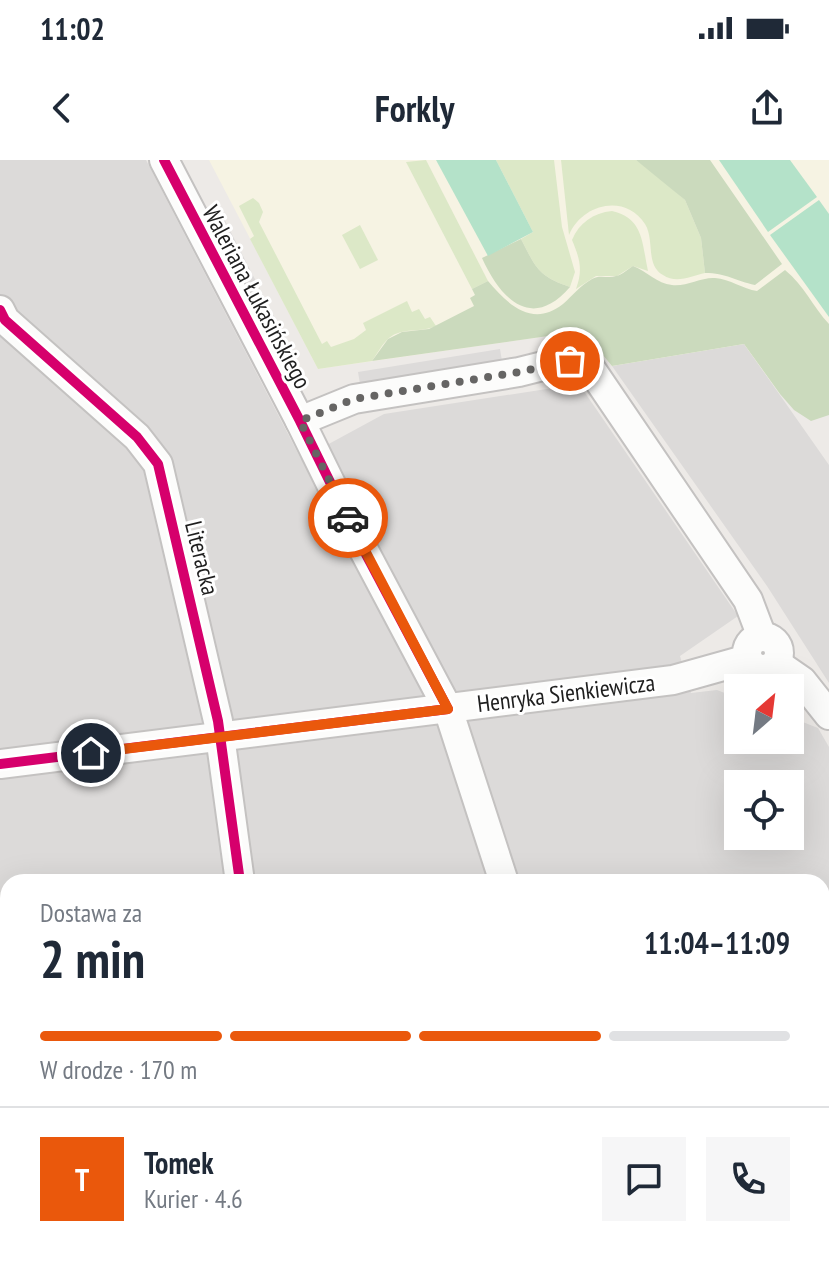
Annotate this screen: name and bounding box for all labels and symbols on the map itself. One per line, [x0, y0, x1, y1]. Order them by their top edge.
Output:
street label: Waleriana Łukasińskiego [196, 200, 318, 394]
pin [536, 327, 604, 395]
courier [308, 478, 388, 558]
street label: Literacka [178, 518, 226, 598]
street label: Henryka Sienkiewicza [475, 667, 657, 719]
north arrow [724, 674, 804, 754]
pin [57, 719, 125, 787]

